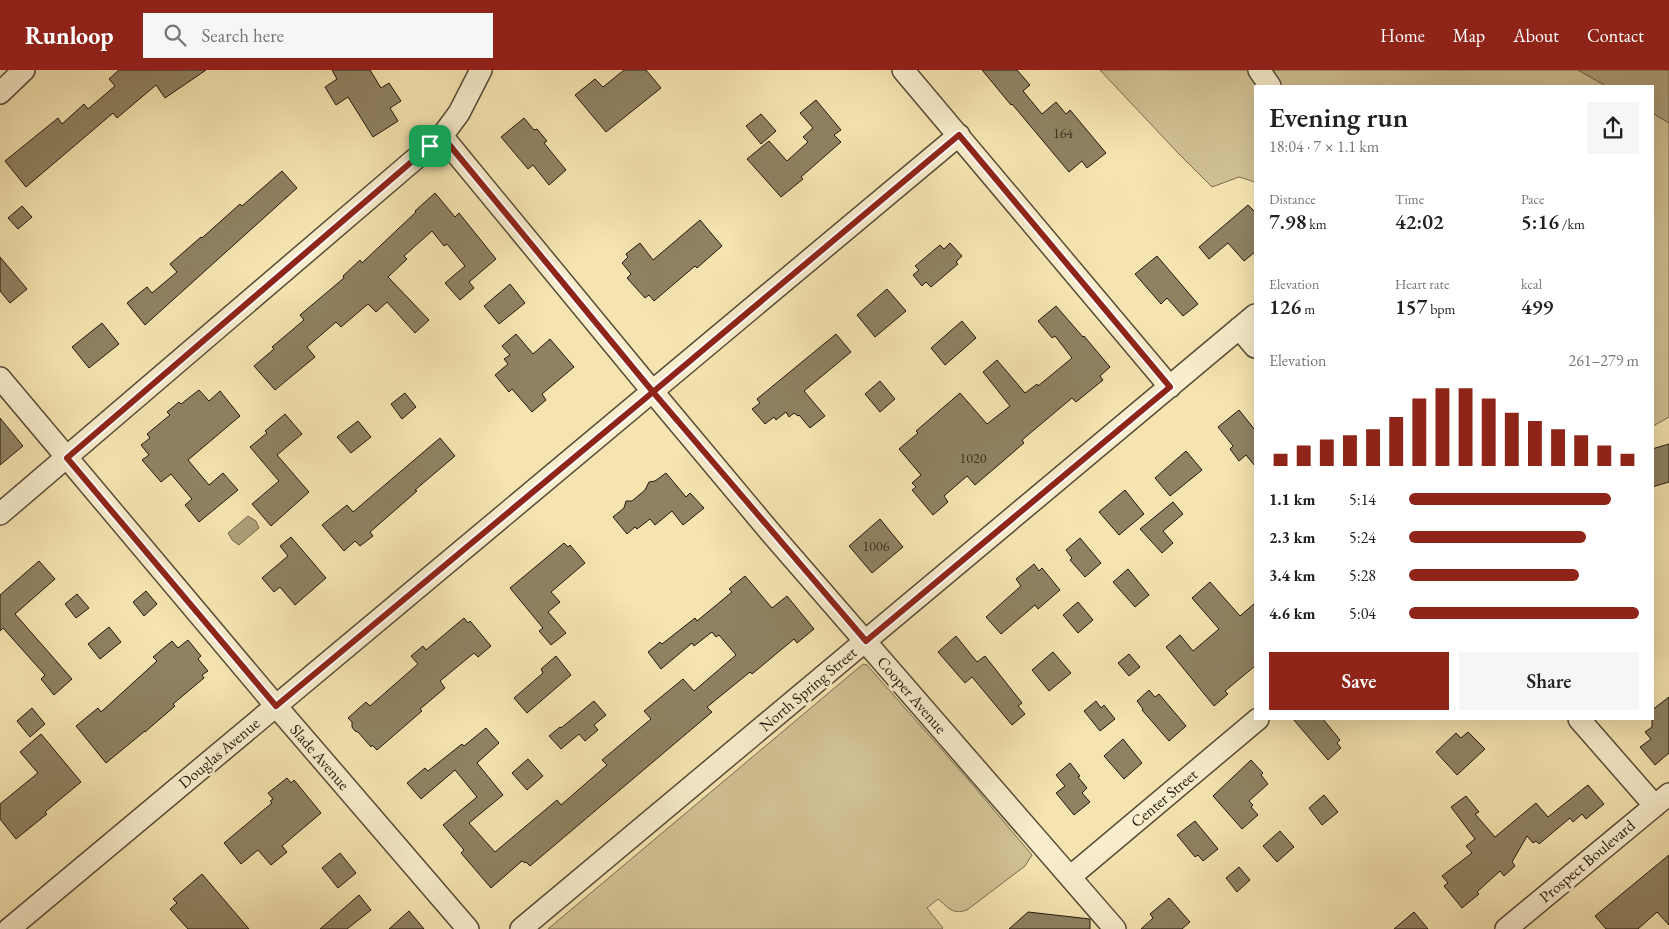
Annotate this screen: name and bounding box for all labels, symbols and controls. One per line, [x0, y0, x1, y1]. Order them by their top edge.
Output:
search box [143, 13, 493, 58]
text: Runloop [25, 20, 113, 51]
icon: search [161, 21, 189, 49]
text: Search here [201, 23, 284, 48]
text: Home [1380, 24, 1425, 47]
text: Map [1453, 24, 1485, 47]
text: About [1513, 24, 1559, 47]
text: Contact [1587, 24, 1644, 47]
text: Evening run [1269, 99, 1408, 135]
button: share [1587, 102, 1639, 154]
house number: 164 [1053, 124, 1073, 142]
pin [409, 125, 451, 167]
icon: arrive [416, 132, 444, 160]
text: 18:04 · 7 × 1.1 km [1269, 136, 1379, 157]
text: Distance [1269, 190, 1316, 208]
text: Time [1395, 190, 1424, 208]
text: Pace [1521, 190, 1545, 208]
text: 7.98 [1269, 208, 1306, 235]
text: 42:02 [1395, 208, 1444, 235]
text: 5:16 [1521, 208, 1559, 235]
text: km [1306, 215, 1327, 233]
text: /km [1559, 215, 1585, 233]
text: Elevation [1269, 275, 1319, 293]
text: Heart rate [1395, 275, 1449, 293]
text: kcal [1521, 275, 1542, 293]
text: 126 [1269, 293, 1301, 320]
text: 157 [1395, 293, 1427, 320]
text: 499 [1521, 293, 1553, 320]
text: m [1301, 300, 1315, 318]
text: bpm [1427, 300, 1456, 318]
text: Elevation [1269, 350, 1327, 371]
text: 261–279 m [1568, 350, 1639, 371]
house number: 1020 [960, 449, 987, 467]
text: 1.1 km [1269, 489, 1315, 510]
text: 5:14 [1349, 489, 1376, 510]
text: 2.3 km [1269, 527, 1315, 548]
text: 5:24 [1349, 527, 1376, 548]
house number: 1006 [863, 537, 890, 555]
text: 3.4 km [1269, 565, 1315, 586]
text: 5:28 [1349, 565, 1376, 586]
text: 4.6 km [1269, 603, 1315, 624]
text: 5:04 [1349, 603, 1376, 624]
street label: North Spring Street [755, 642, 861, 736]
street label: Cooper Avenue [873, 652, 951, 738]
button: Save [1269, 652, 1449, 710]
button: Share [1459, 652, 1639, 710]
street label: Douglas Avenue [174, 713, 264, 793]
street label: Slade Avenue [285, 719, 355, 795]
street label: Center Street [1126, 764, 1202, 832]
street label: Prospect Boulevard [1535, 814, 1640, 907]

